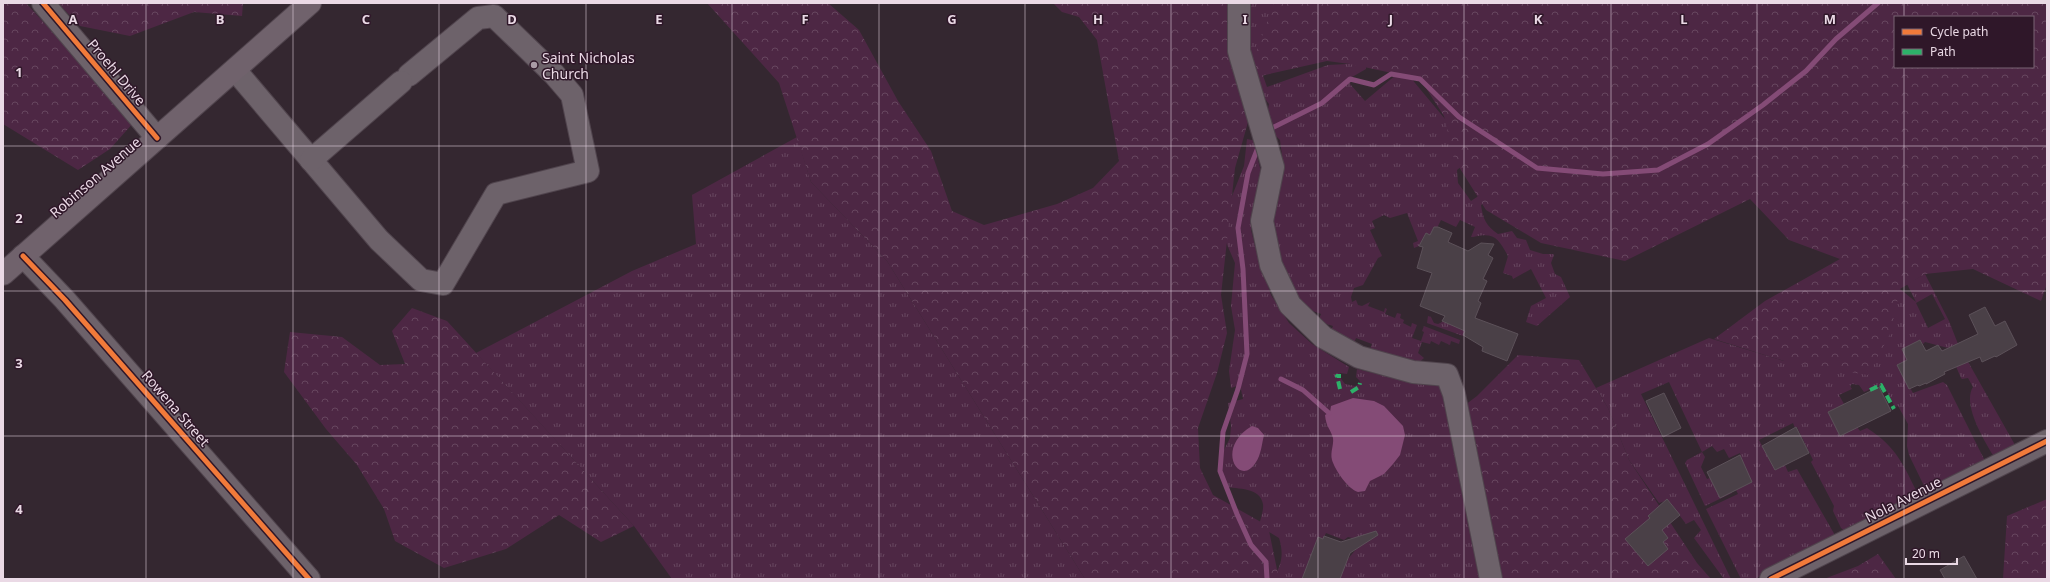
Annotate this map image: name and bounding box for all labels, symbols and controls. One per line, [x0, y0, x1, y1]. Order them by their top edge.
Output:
text: A [69, 10, 78, 28]
text: B [216, 10, 224, 28]
text: C [362, 10, 370, 28]
text: D [507, 10, 517, 28]
text: E [655, 10, 663, 28]
text: F [801, 10, 809, 28]
text: G [947, 10, 957, 28]
text: H [1093, 10, 1103, 28]
text: I [1242, 10, 1248, 28]
text: J [1388, 10, 1393, 28]
text: K [1534, 10, 1543, 28]
text: L [1680, 10, 1688, 28]
text: M [1824, 10, 1836, 28]
legend [1894, 16, 2034, 68]
text: Cycle path [1930, 23, 1988, 40]
street label: Proehl Drive [84, 35, 150, 109]
text: Path [1930, 43, 1956, 60]
place label: Saint Nicholas Church [542, 48, 635, 83]
marker: Saint Nicholas Church [529, 60, 539, 70]
text: 1 [15, 63, 23, 81]
street label: Robinson Avenue [45, 132, 145, 222]
text: 2 [15, 209, 23, 227]
text: 3 [15, 354, 23, 372]
street label: Rowena Street [138, 366, 214, 450]
street label: Nola Avenue [1862, 472, 1945, 526]
text: 4 [15, 500, 23, 518]
scale bar [1906, 540, 1957, 566]
text: 20 m [1912, 545, 1940, 562]

